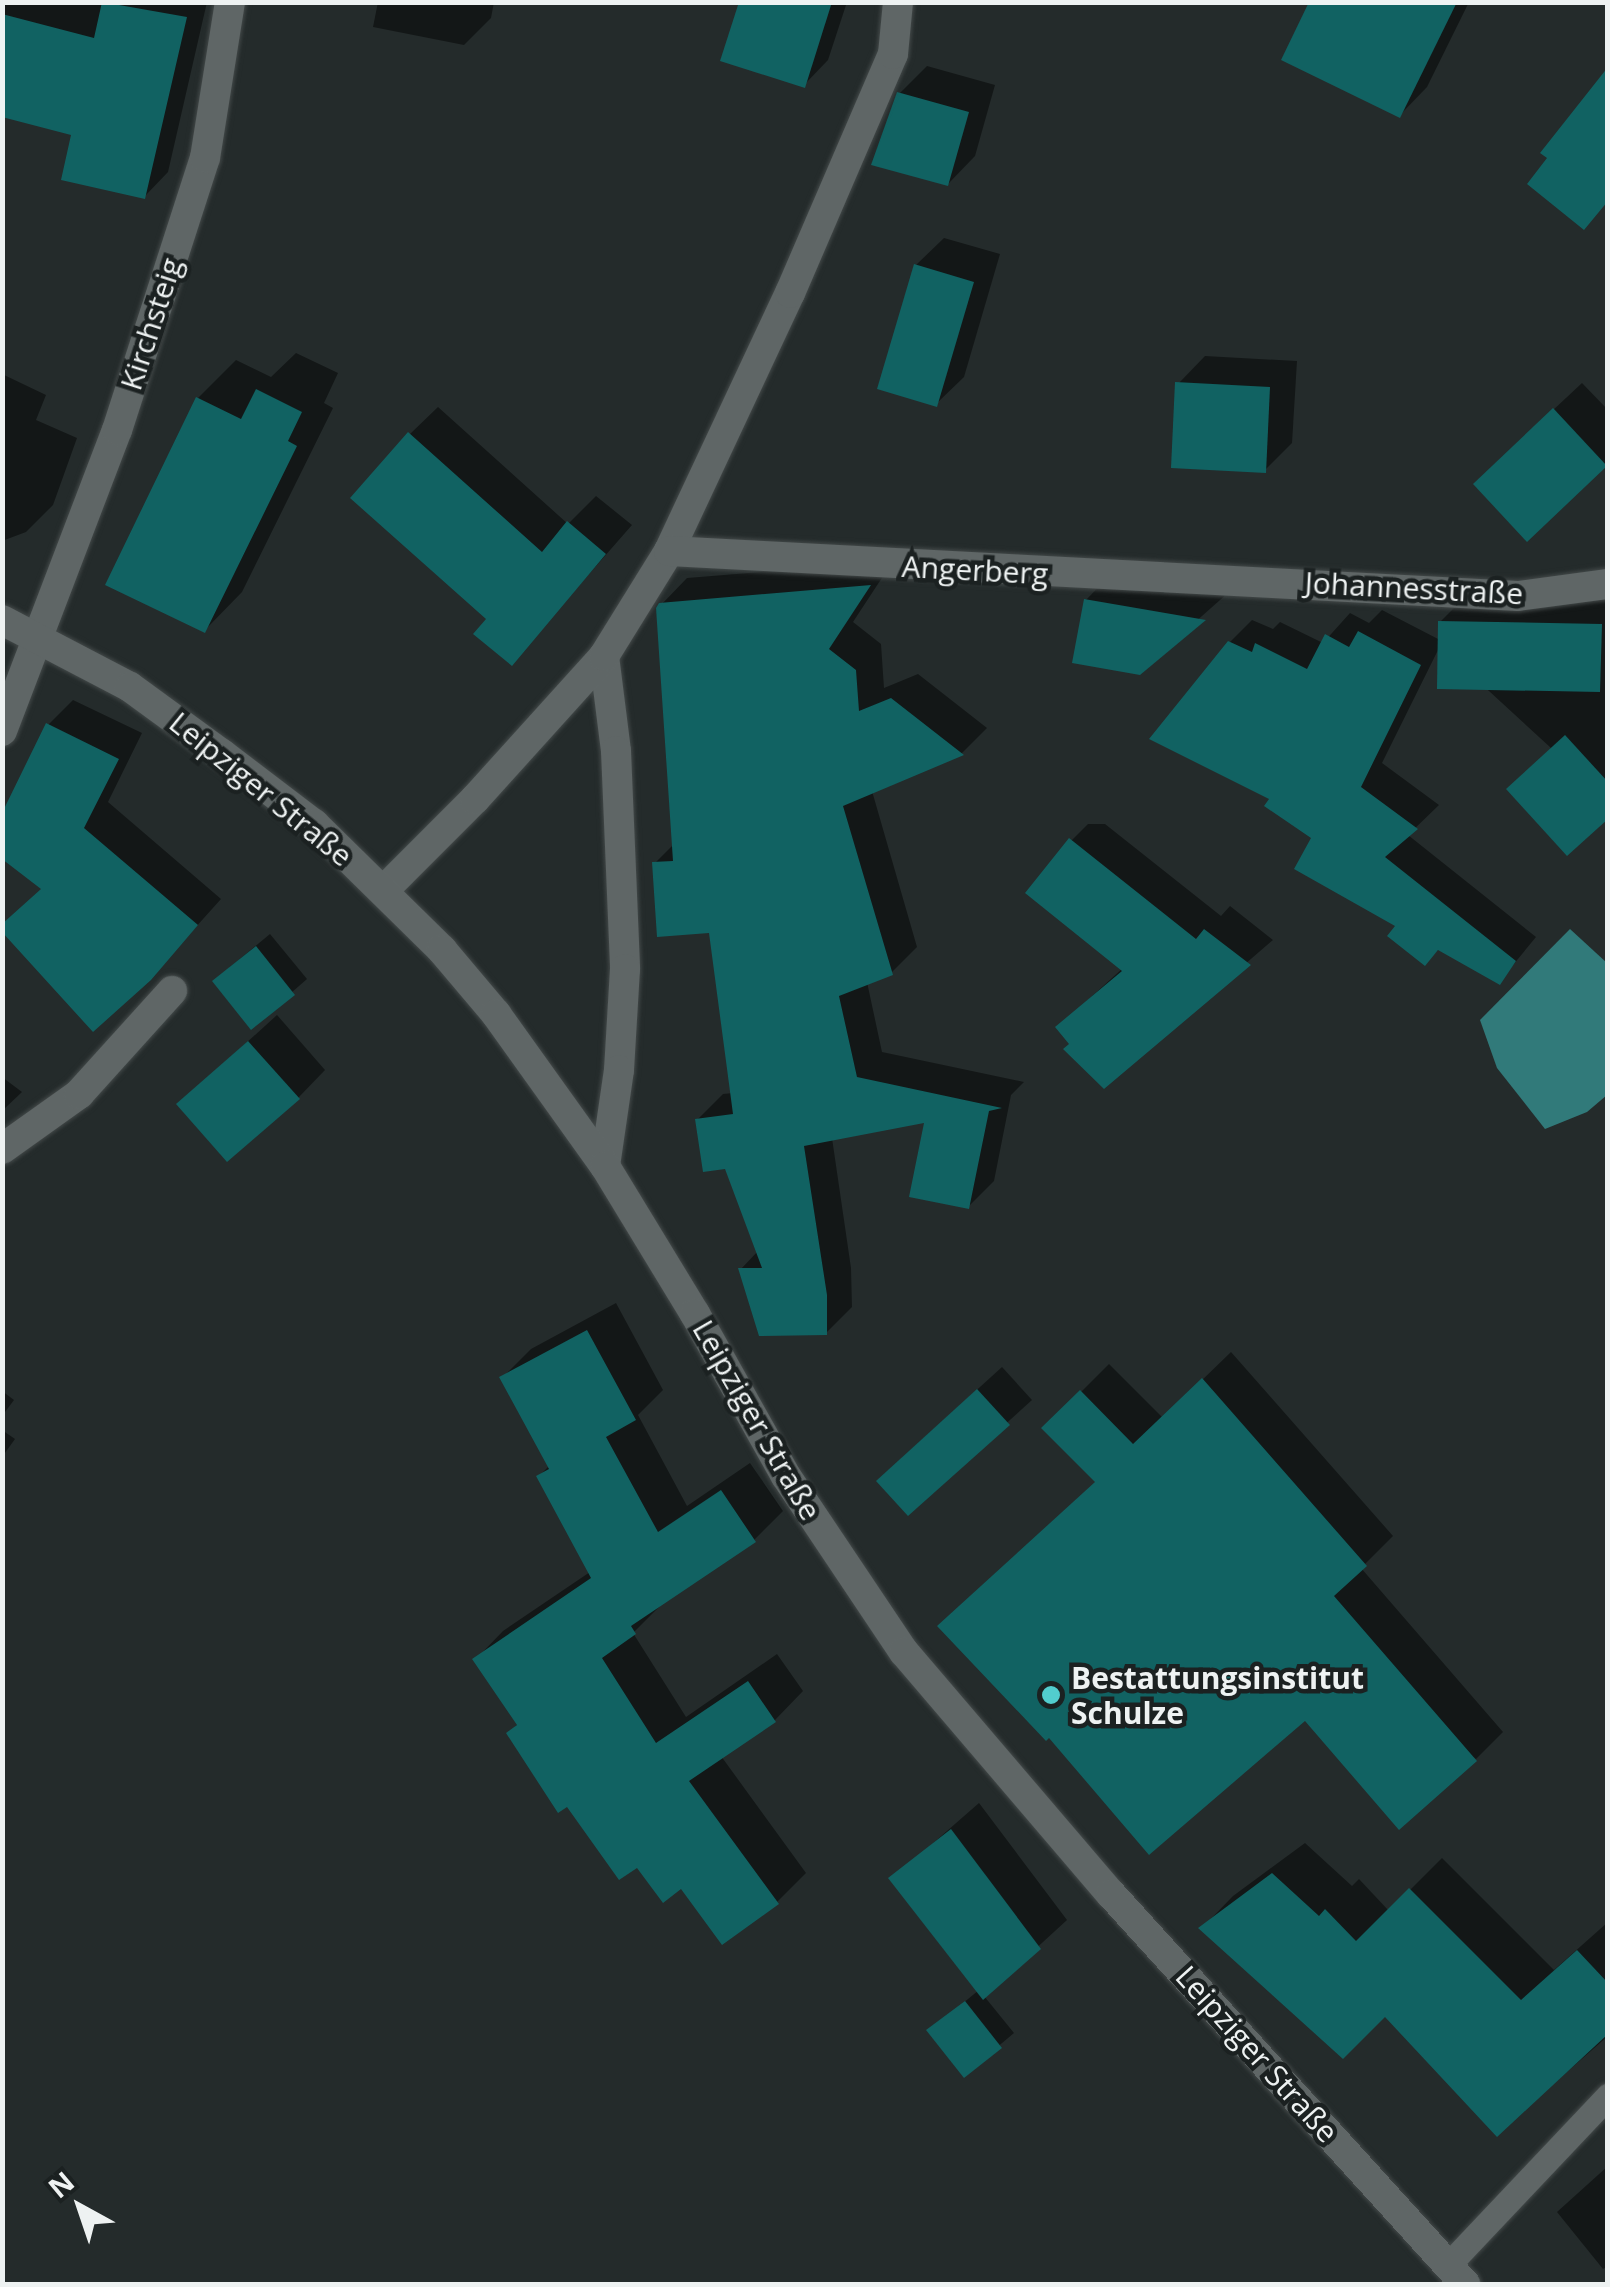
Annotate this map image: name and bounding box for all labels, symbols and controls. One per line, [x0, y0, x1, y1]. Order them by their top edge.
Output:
street label: Kirchsteig [113, 253, 189, 395]
street label: Angerberg [901, 548, 1049, 592]
street label: Johannesstraße [1304, 564, 1524, 612]
street label: Leipziger Straße [162, 704, 360, 874]
street label: Leipziger Straße [685, 1314, 829, 1526]
place label: Bestattungsinstitut Schulze [1071, 1660, 1364, 1730]
marker: Bestattungsinstitut Schulze [1040, 1684, 1062, 1706]
street label: Leipziger Straße [1168, 1958, 1346, 2150]
north arrow [30, 2157, 130, 2257]
text: N [40, 2162, 82, 2206]

